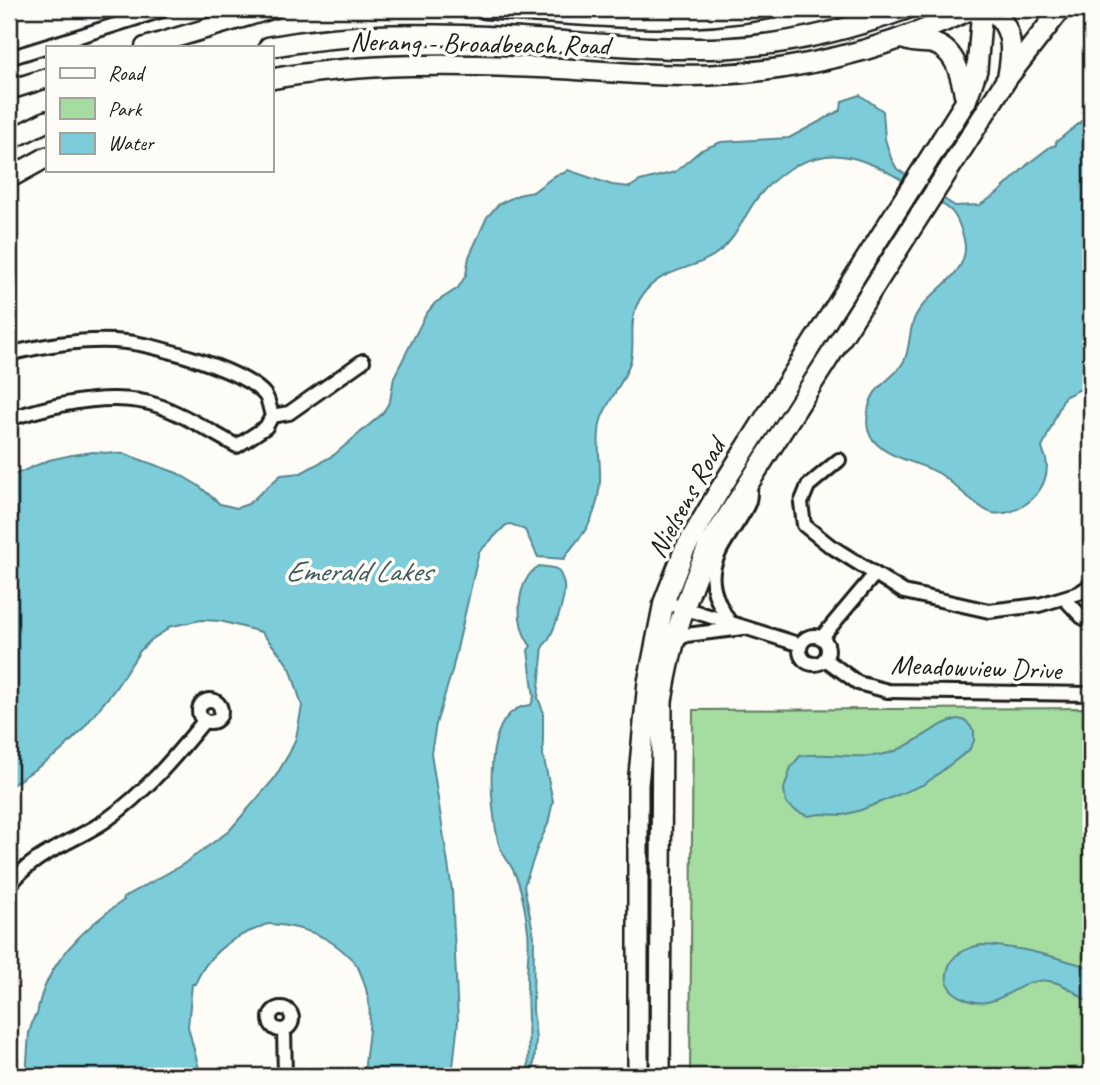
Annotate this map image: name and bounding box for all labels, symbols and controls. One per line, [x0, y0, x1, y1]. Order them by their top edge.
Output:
street label: Nerang - Broadbeach Road [350, 23, 614, 63]
legend [46, 46, 273, 172]
text: Road [108, 60, 147, 86]
text: Park [108, 96, 143, 122]
text: Water [108, 130, 155, 156]
street label: Nielsens Road [639, 429, 735, 564]
water label: Emerald Lakes [285, 552, 435, 590]
street label: Meadowview Drive [890, 647, 1064, 688]

